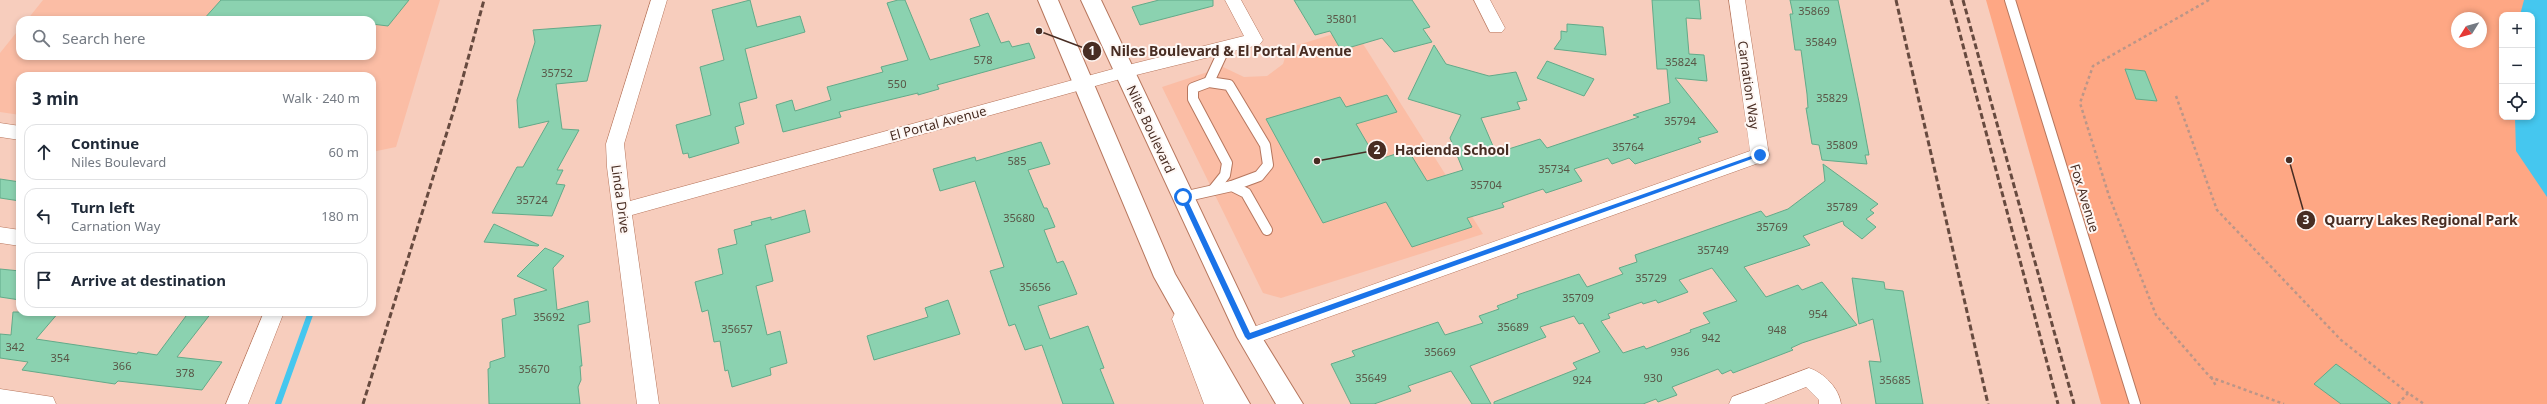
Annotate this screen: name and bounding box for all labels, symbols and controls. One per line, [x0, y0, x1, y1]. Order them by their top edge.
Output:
house number: 35869 [1798, 3, 1830, 18]
house number: 35801 [1326, 11, 1358, 26]
north arrow [2451, 12, 2487, 48]
map controls [2499, 12, 2535, 120]
button: + [2499, 12, 2535, 48]
search box [16, 16, 376, 60]
icon: search [30, 27, 52, 49]
text: Search here [62, 28, 145, 48]
house number: 35849 [1805, 34, 1837, 49]
callout: Niles Boulevard & El Portal Avenue [1082, 38, 1360, 64]
street label: Carnation Way [1734, 40, 1764, 131]
text: Niles Boulevard & El Portal Avenue [1110, 41, 1352, 60]
text: 1 [1089, 42, 1095, 59]
button: − [2499, 48, 2535, 84]
house number: 578 [974, 52, 992, 67]
house number: 35824 [1665, 54, 1697, 69]
house number: 35752 [541, 65, 573, 80]
house number: 550 [888, 76, 906, 91]
street label: Niles Boulevard [1123, 82, 1179, 176]
button: locate [2499, 84, 2535, 120]
text: 3 min [32, 87, 79, 110]
text: Walk · 240 m [282, 89, 360, 107]
house number: 35829 [1816, 90, 1848, 105]
street label: El Portal Avenue [888, 101, 988, 145]
house number: 35794 [1664, 113, 1696, 128]
text: Continue [71, 133, 139, 153]
callout: Hacienda School [1367, 137, 1517, 163]
house number: 35809 [1826, 137, 1858, 152]
house number: 35764 [1612, 139, 1644, 154]
text: Hacienda School [1395, 140, 1509, 159]
icon: ahead [33, 141, 55, 163]
text: 2 [1374, 141, 1381, 158]
text: 60 m [329, 143, 359, 161]
route end [1751, 146, 1769, 164]
text: Niles Boulevard [71, 153, 166, 171]
house number: 585 [1008, 153, 1026, 168]
house number: 35734 [1538, 161, 1570, 176]
street label: Fox Avenue [2066, 162, 2104, 234]
street label: Linda Drive [607, 164, 635, 234]
house number: 35704 [1470, 177, 1502, 192]
route start [1174, 188, 1192, 206]
house number: 35724 [516, 192, 548, 207]
text: Turn left [71, 197, 135, 217]
house number: 35789 [1826, 199, 1858, 214]
icon: left [33, 205, 55, 227]
text: 180 m [321, 207, 359, 225]
callout: Quarry Lakes Regional Park [2296, 207, 2526, 233]
house number: 35680 [1003, 210, 1035, 225]
text: Quarry Lakes Regional Park [2324, 210, 2518, 229]
text: 3 [2303, 211, 2310, 228]
text: Carnation Way [71, 217, 160, 235]
house number: 35769 [1756, 219, 1788, 234]
house number: 35749 [1697, 242, 1729, 257]
icon: arrive [33, 269, 55, 291]
text: Arrive at destination [71, 270, 226, 290]
house number: 35729 [1635, 270, 1667, 285]
house number: 35656 [1019, 279, 1051, 294]
house number: 35709 [1562, 290, 1594, 305]
house number: 954 [1809, 306, 1828, 321]
house number: 35692 [533, 309, 565, 324]
house number: 35689 [1497, 319, 1529, 334]
house number: 35657 [721, 321, 753, 336]
house number: 948 [1768, 322, 1786, 337]
house number: 942 [1702, 330, 1720, 345]
house number: 342 [6, 339, 24, 354]
house number: 35669 [1424, 344, 1456, 359]
house number: 936 [1671, 344, 1689, 359]
house number: 354 [51, 350, 70, 365]
house number: 366 [113, 358, 131, 373]
house number: 35670 [518, 361, 550, 376]
house number: 378 [176, 365, 194, 380]
house number: 35649 [1355, 370, 1387, 385]
house number: 930 [1644, 370, 1662, 385]
house number: 924 [1573, 372, 1592, 387]
house number: 35685 [1879, 372, 1911, 387]

